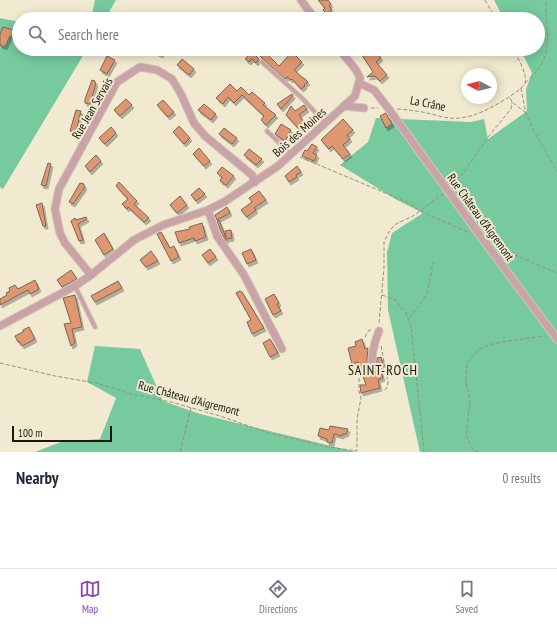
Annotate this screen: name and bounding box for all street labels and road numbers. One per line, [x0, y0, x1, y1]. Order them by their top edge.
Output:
street label: Rue Jean Servais [68, 75, 116, 141]
street label: La Crâne [409, 92, 447, 114]
street label: Bois des Moines [269, 104, 329, 160]
street label: Rue Château d'Aigremont [444, 170, 518, 264]
street label: Rue Château d'Aigremont [137, 377, 242, 419]

